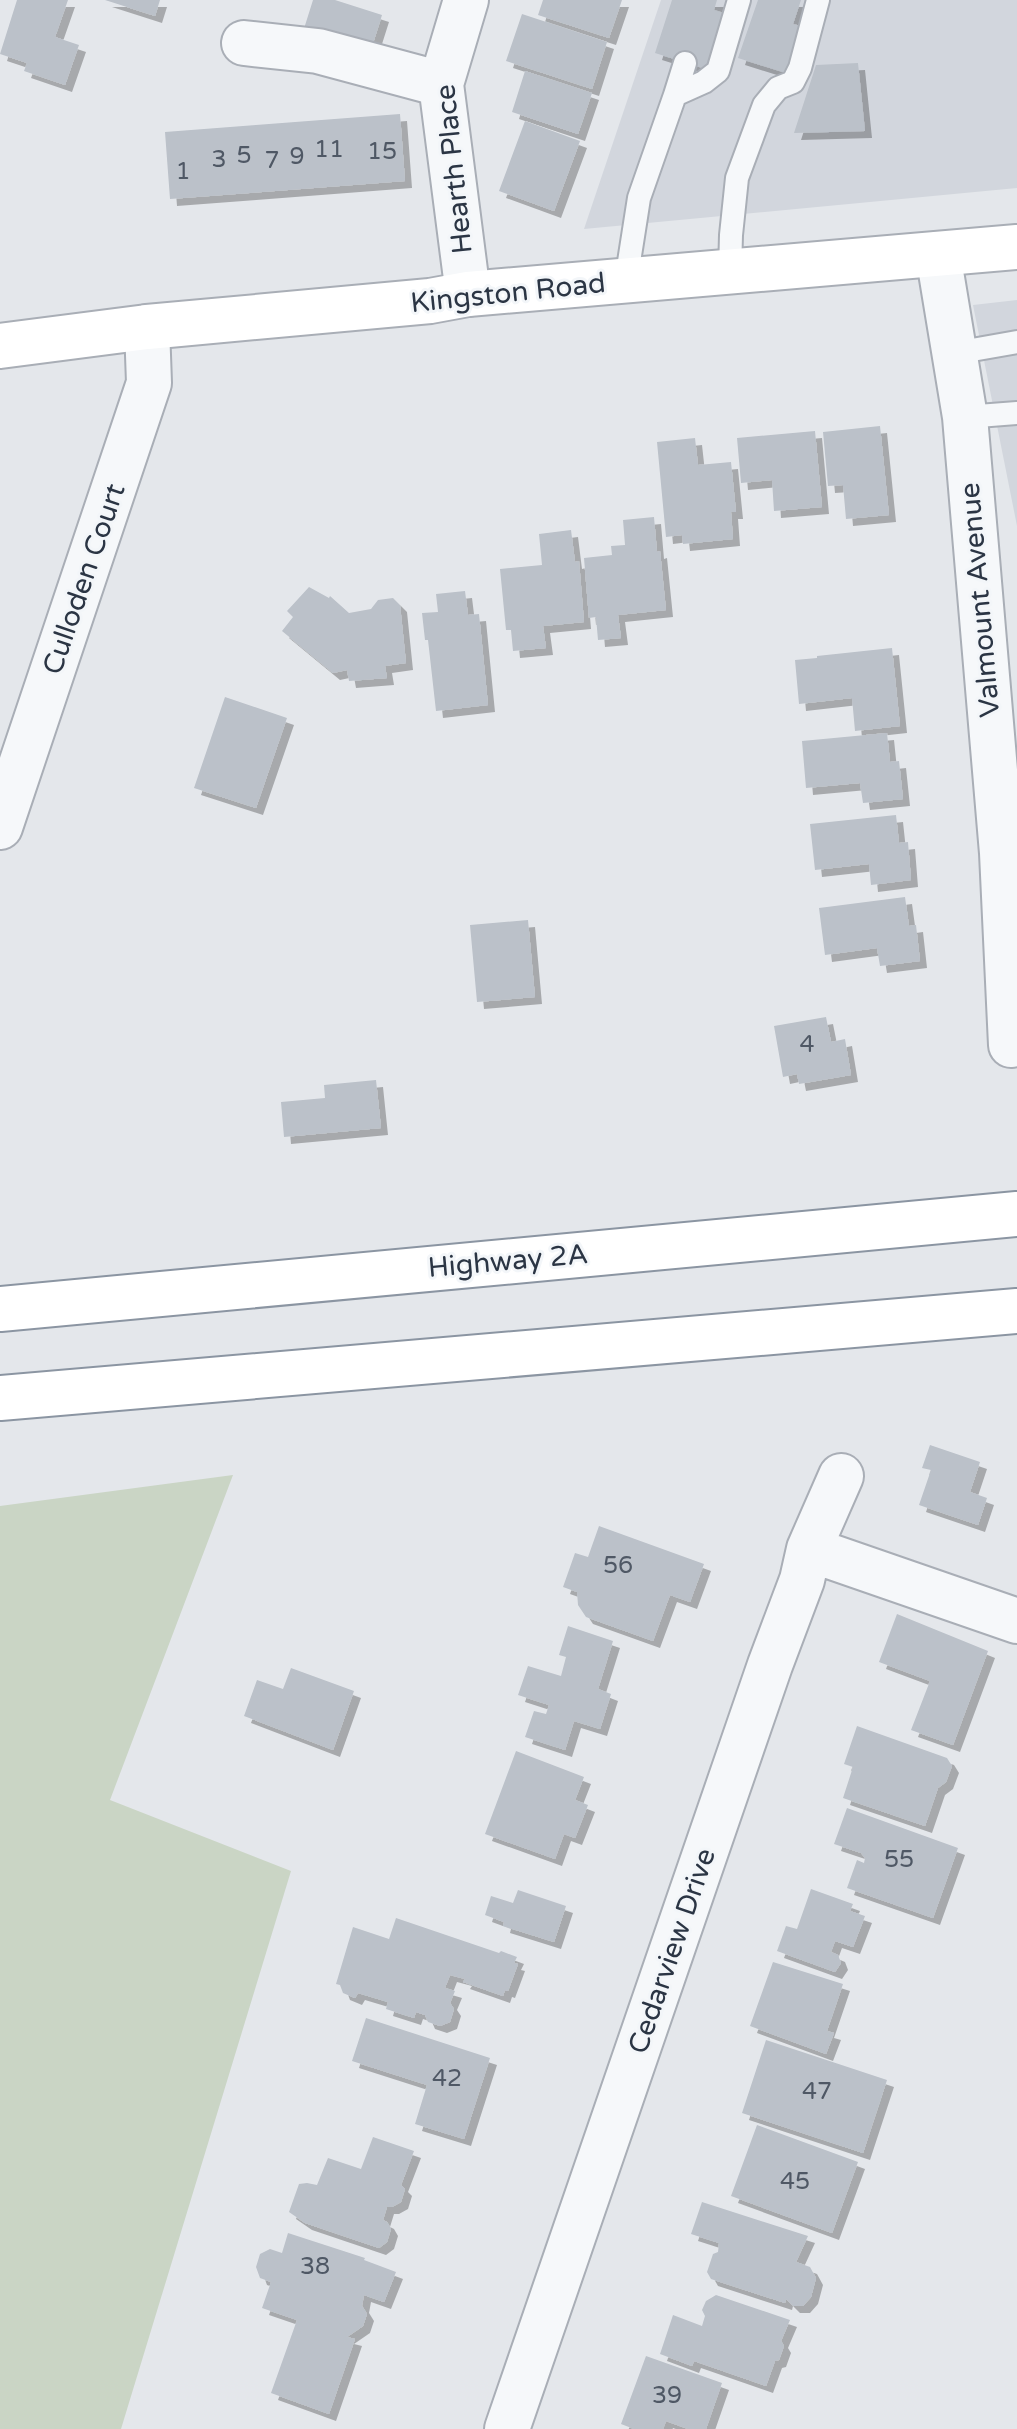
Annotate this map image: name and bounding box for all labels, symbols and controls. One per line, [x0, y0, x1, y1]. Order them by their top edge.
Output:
street label: Hearth Place [428, 83, 480, 255]
house number: 11 [314, 135, 344, 164]
house number: 15 [367, 137, 397, 166]
house number: 5 [236, 141, 252, 170]
house number: 9 [289, 142, 305, 171]
house number: 3 [211, 145, 227, 174]
house number: 7 [264, 146, 280, 175]
house number: 1 [175, 157, 191, 186]
street label: Kingston Road [409, 266, 607, 320]
street label: Culloden Court [35, 479, 133, 679]
street label: Valmount Avenue [953, 481, 1007, 719]
house number: 4 [799, 1030, 815, 1059]
street label: Highway 2A [427, 1237, 589, 1285]
house number: 56 [603, 1551, 633, 1580]
street label: Cedarview Drive [621, 1844, 723, 2058]
house number: 55 [884, 1845, 914, 1874]
house number: 42 [432, 2064, 462, 2093]
house number: 47 [802, 2077, 832, 2106]
house number: 45 [780, 2167, 810, 2196]
house number: 38 [300, 2252, 330, 2281]
house number: 39 [652, 2381, 682, 2410]

